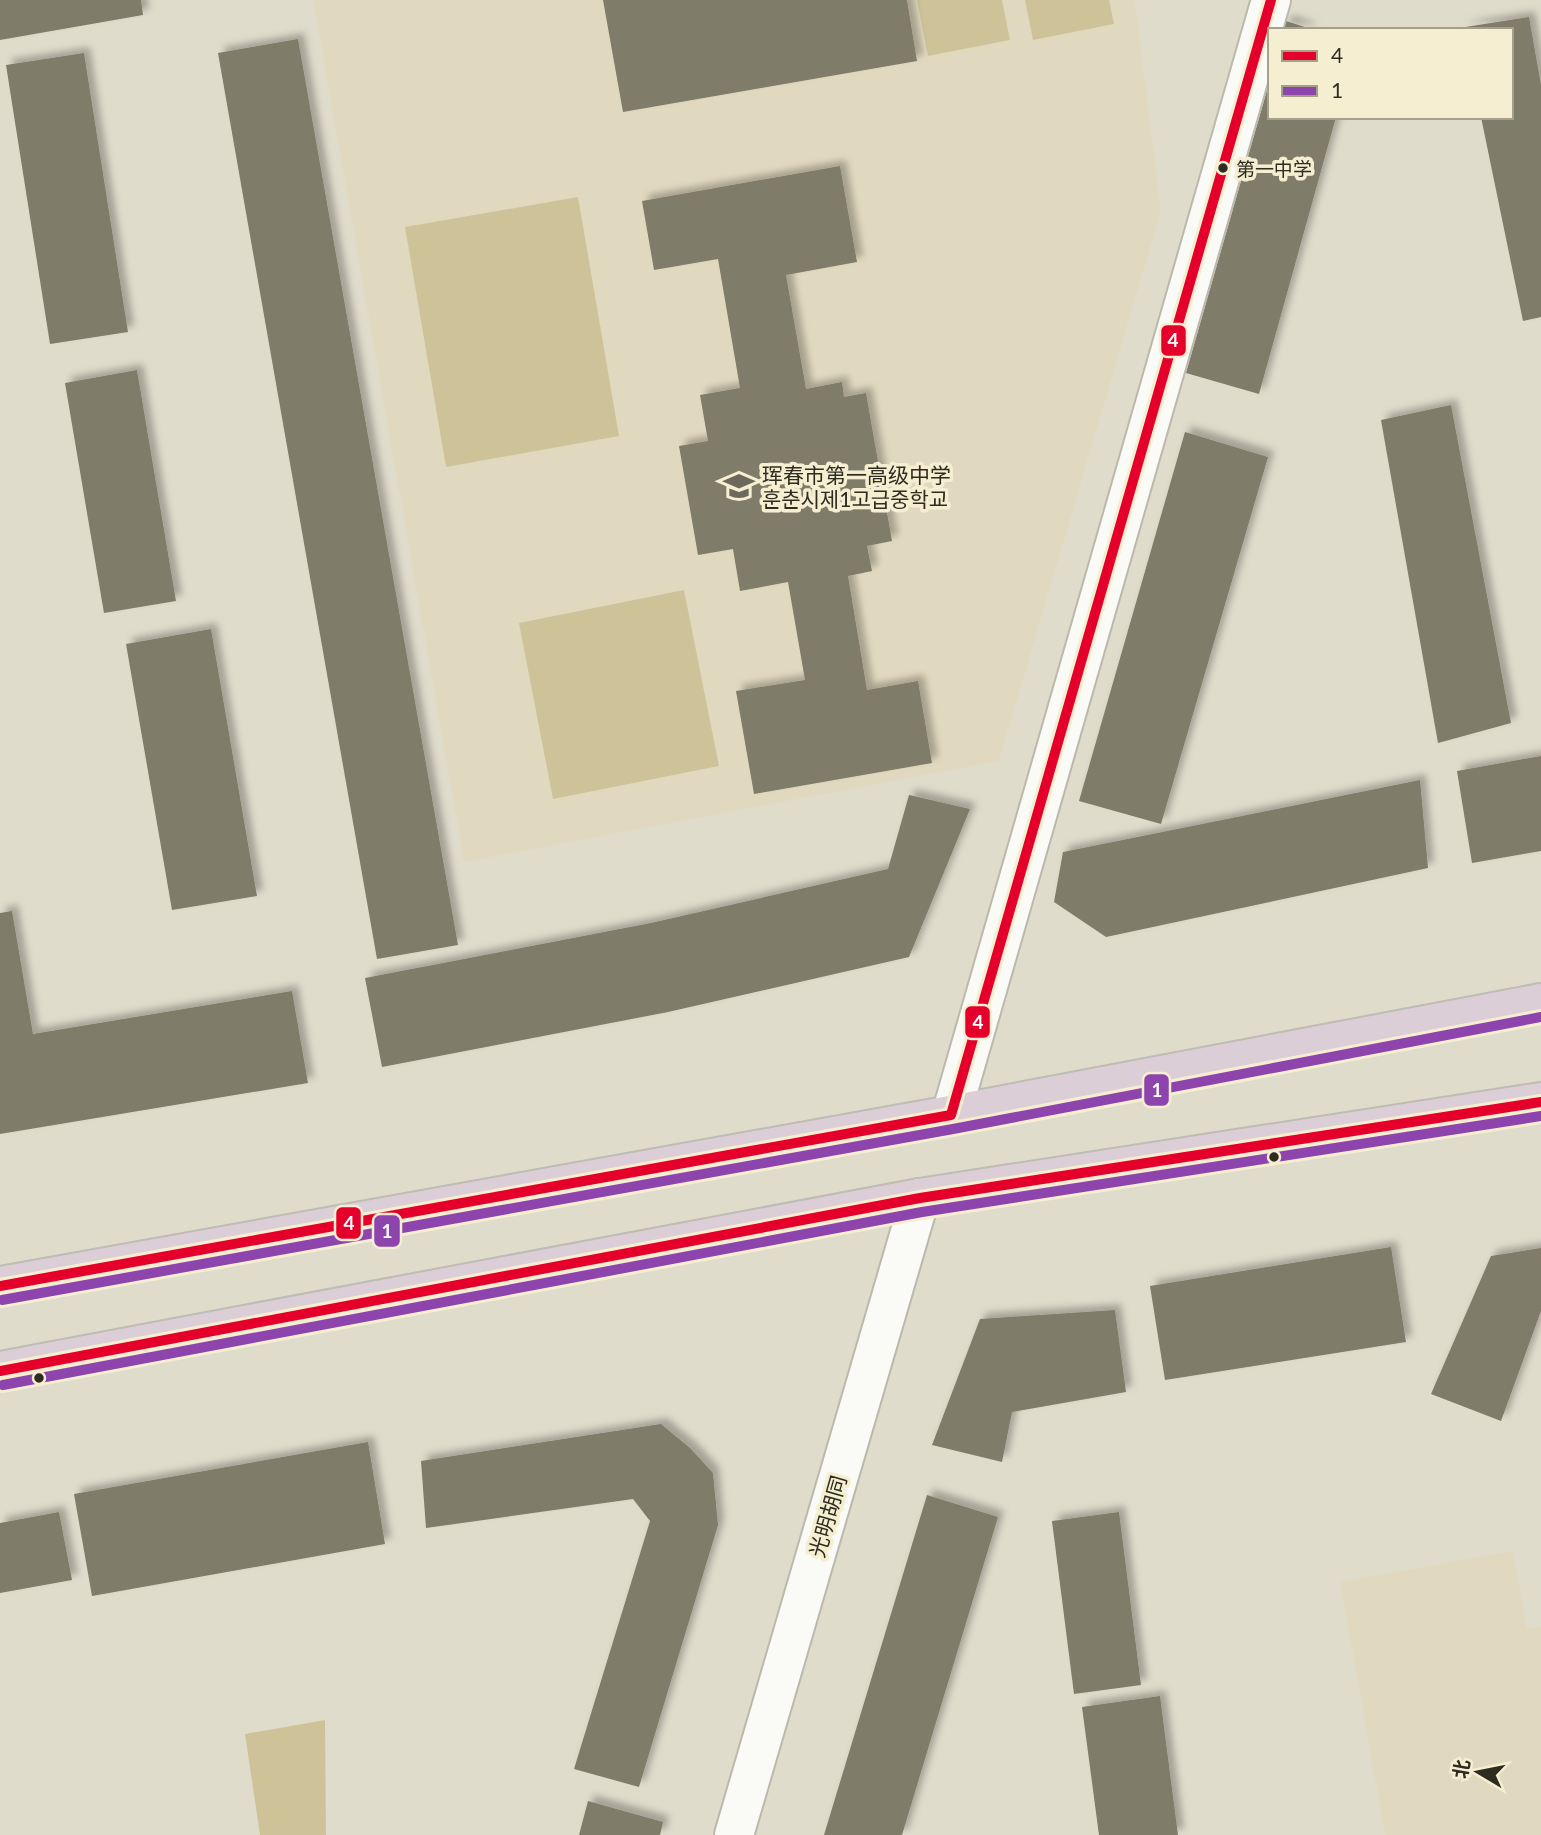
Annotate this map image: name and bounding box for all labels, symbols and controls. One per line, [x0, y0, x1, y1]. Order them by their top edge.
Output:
legend [1268, 28, 1513, 119]
text: 4 [1331, 42, 1343, 67]
text: 1 [1331, 77, 1343, 102]
place label: 第一中学 [1236, 157, 1312, 180]
marker: 第一中学 [1216, 161, 1230, 175]
line badge: 4 [1160, 324, 1187, 357]
text: 4 [1167, 328, 1179, 351]
place label: 珲春市第一高级中学 훈춘시제1고급중학교 [762, 462, 951, 511]
school or university icon: 珲春市第一高级中学 훈춘시제1고급중학교 [722, 469, 756, 503]
line badge: 4 [964, 1005, 991, 1039]
text: 4 [972, 1010, 984, 1033]
line badge: 1 [1143, 1073, 1170, 1107]
text: 1 [1151, 1078, 1163, 1101]
unlabelled marker [1267, 1150, 1281, 1164]
line badge: 4 [335, 1206, 362, 1240]
text: 4 [343, 1211, 355, 1234]
line badge: 1 [373, 1214, 401, 1248]
text: 1 [381, 1219, 393, 1242]
unlabelled marker [32, 1371, 46, 1385]
street label: 光明胡同 [803, 1472, 851, 1560]
north arrow [1443, 1737, 1513, 1807]
text: 北 [1448, 1758, 1474, 1780]

